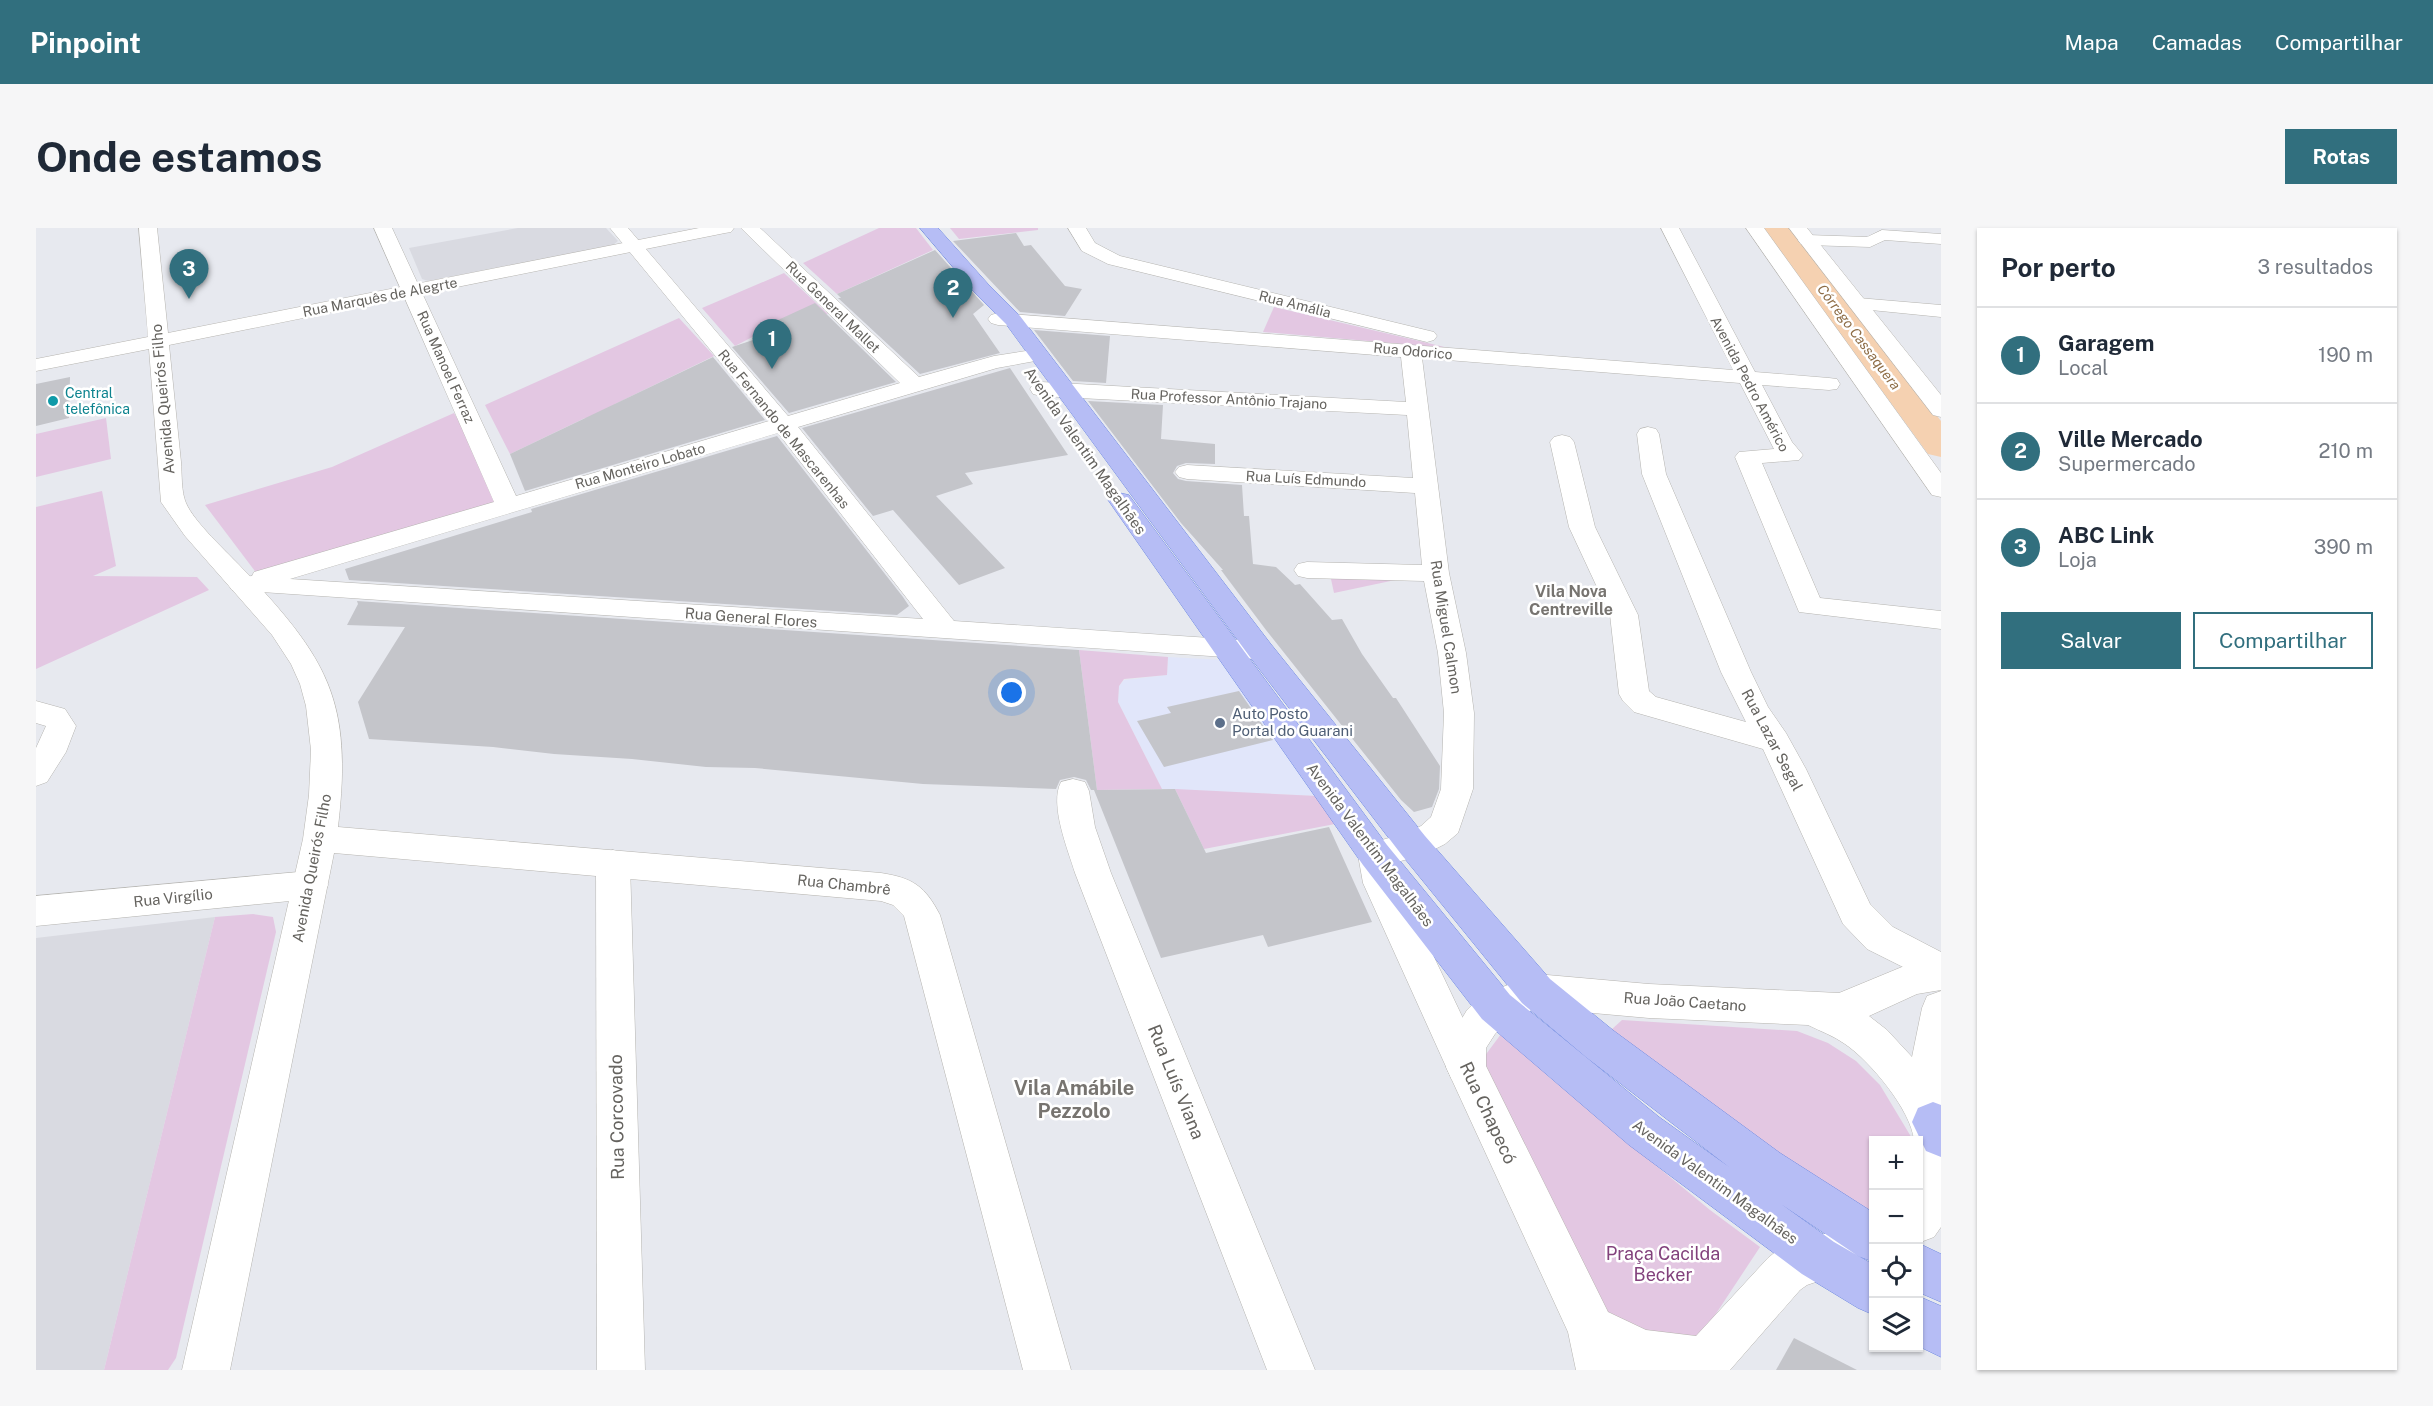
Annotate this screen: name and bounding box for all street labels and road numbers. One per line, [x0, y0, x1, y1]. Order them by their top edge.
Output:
street label: Rua General Mallet [783, 258, 883, 356]
street label: Rua Marquês de Alegrte [301, 274, 459, 320]
street label: Rua Amália [1257, 287, 1333, 321]
street label: Rua Manoel Ferraz [414, 308, 478, 426]
street label: Avenida Pedro Américo [1707, 314, 1793, 455]
street label: Avenida Queirós Filho [147, 323, 178, 475]
street label: Rua Odorico [1373, 340, 1453, 362]
street label: Rua Fernando de Mascarenhas [715, 346, 853, 512]
street label: Avenida Valentim Magalhães [1021, 364, 1150, 537]
street label: Rua Professor Antônio Trajano [1130, 386, 1328, 412]
street label: Rua Monteiro Lobato [573, 440, 707, 492]
street label: Rua Luís Edmundo [1245, 468, 1367, 490]
street label: Rua Miguel Calmon [1428, 559, 1465, 695]
street label: Rua General Flores [684, 604, 818, 631]
street label: Rua Lazar Segal [1738, 686, 1806, 794]
street label: Avenida Valentim Magalhães [1303, 760, 1437, 930]
street label: Avenida Queirós Filho [289, 792, 334, 944]
street label: Rua Chambrê [796, 871, 892, 898]
street label: Rua Virgílio [132, 885, 213, 910]
street label: Rua João Caetano [1623, 989, 1747, 1014]
street label: Rua Luís Viana [1144, 1021, 1209, 1142]
street label: Rua Corcovado [605, 1054, 628, 1180]
street label: Rua Chapecó [1456, 1058, 1521, 1167]
street label: Avenida Valentim Magalhães [1629, 1116, 1801, 1247]

